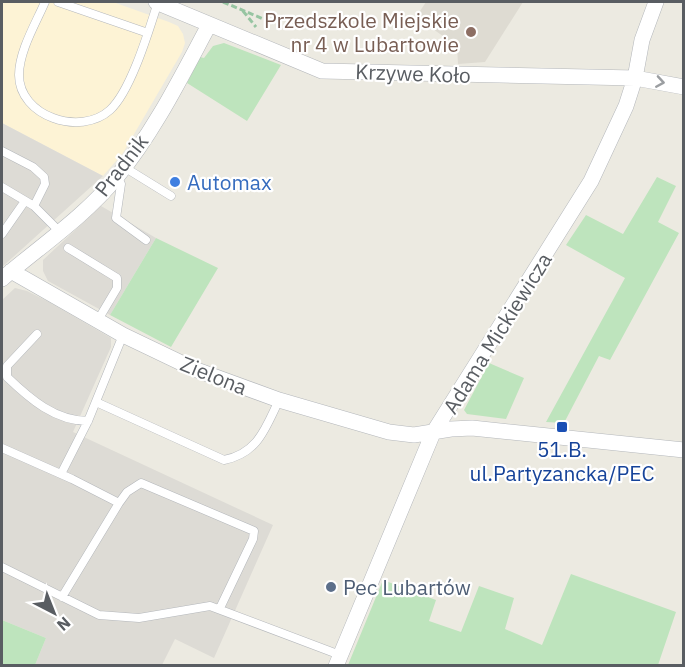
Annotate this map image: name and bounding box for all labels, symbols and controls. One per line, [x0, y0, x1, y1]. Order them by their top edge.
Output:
place label: Przedszkole Miejskie nr 4 w Lubartowie [264, 6, 459, 58]
marker: Przedszkole Miejskie nr 4 w Lubartowie [464, 25, 478, 39]
street label: Krzywe Koło [355, 57, 471, 89]
one-way arrow [654, 75, 664, 88]
street label: Pradnik [88, 128, 154, 202]
place label: Automax [187, 168, 272, 196]
marker: Automax [168, 175, 182, 189]
street label: Adama Mickiewicza [436, 247, 558, 419]
street label: Zielona [176, 349, 252, 401]
marker: 51.B. ul.Partyzancka/PEC [555, 420, 569, 434]
place label: 51.B. ul.Partyzancka/PEC [469, 435, 655, 487]
place label: Pec Lubartów [343, 573, 471, 601]
marker: Pec Lubartów [324, 580, 338, 594]
north arrow [24, 583, 84, 643]
text: N [53, 613, 75, 635]

